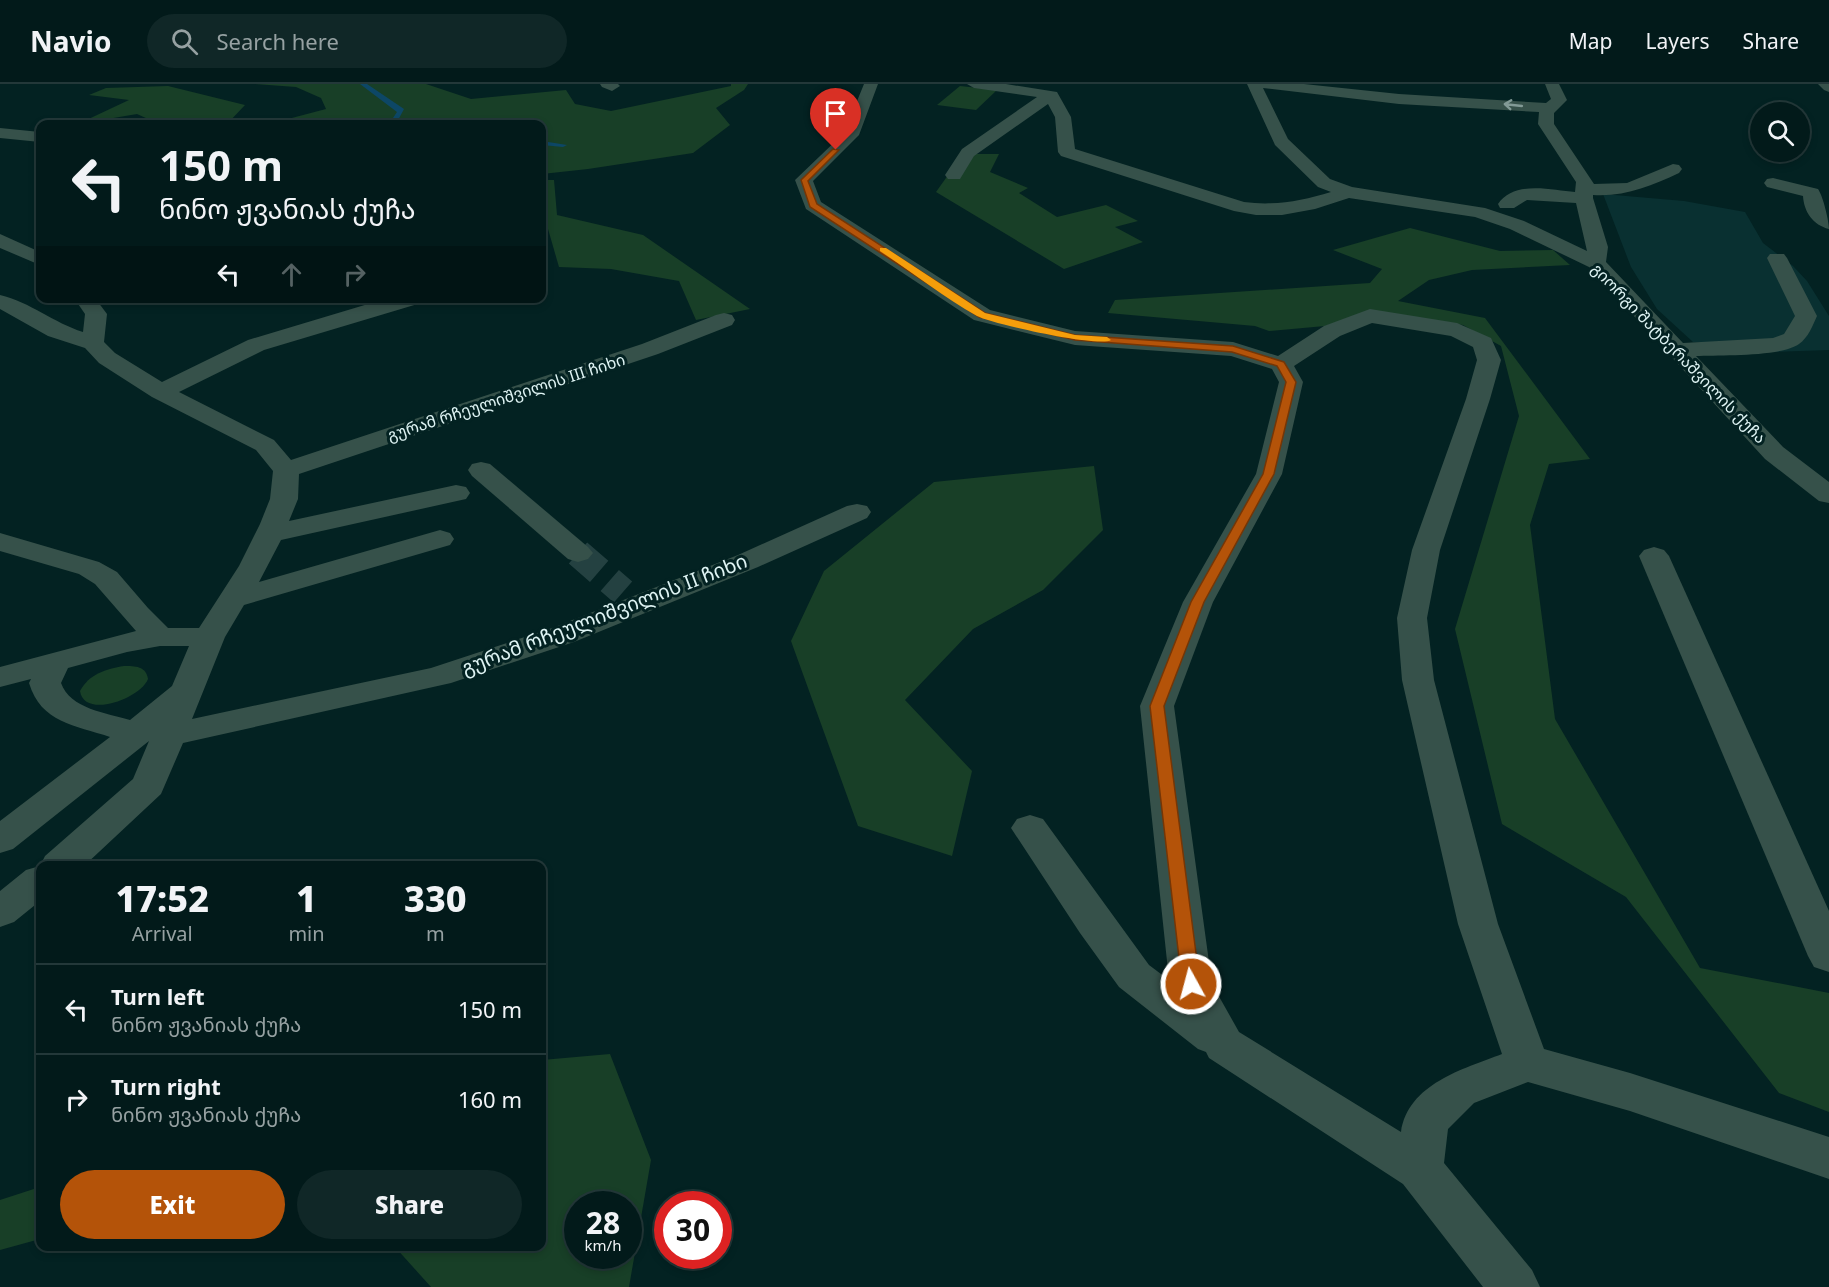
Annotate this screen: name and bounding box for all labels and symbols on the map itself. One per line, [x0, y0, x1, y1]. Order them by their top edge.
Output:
pin [810, 88, 861, 150]
one-way arrow [1504, 99, 1524, 110]
street label: გიორგი შატბერაშვილის ქუჩა [1587, 258, 1771, 448]
street label: გურამ რჩეულიშვილის III ჩიხი [384, 348, 628, 446]
street label: გურამ რჩეულიშვილის II ჩიხი [457, 547, 751, 681]
position arrow [1159, 952, 1223, 1016]
speed limit sign: 30 [654, 1191, 732, 1269]

